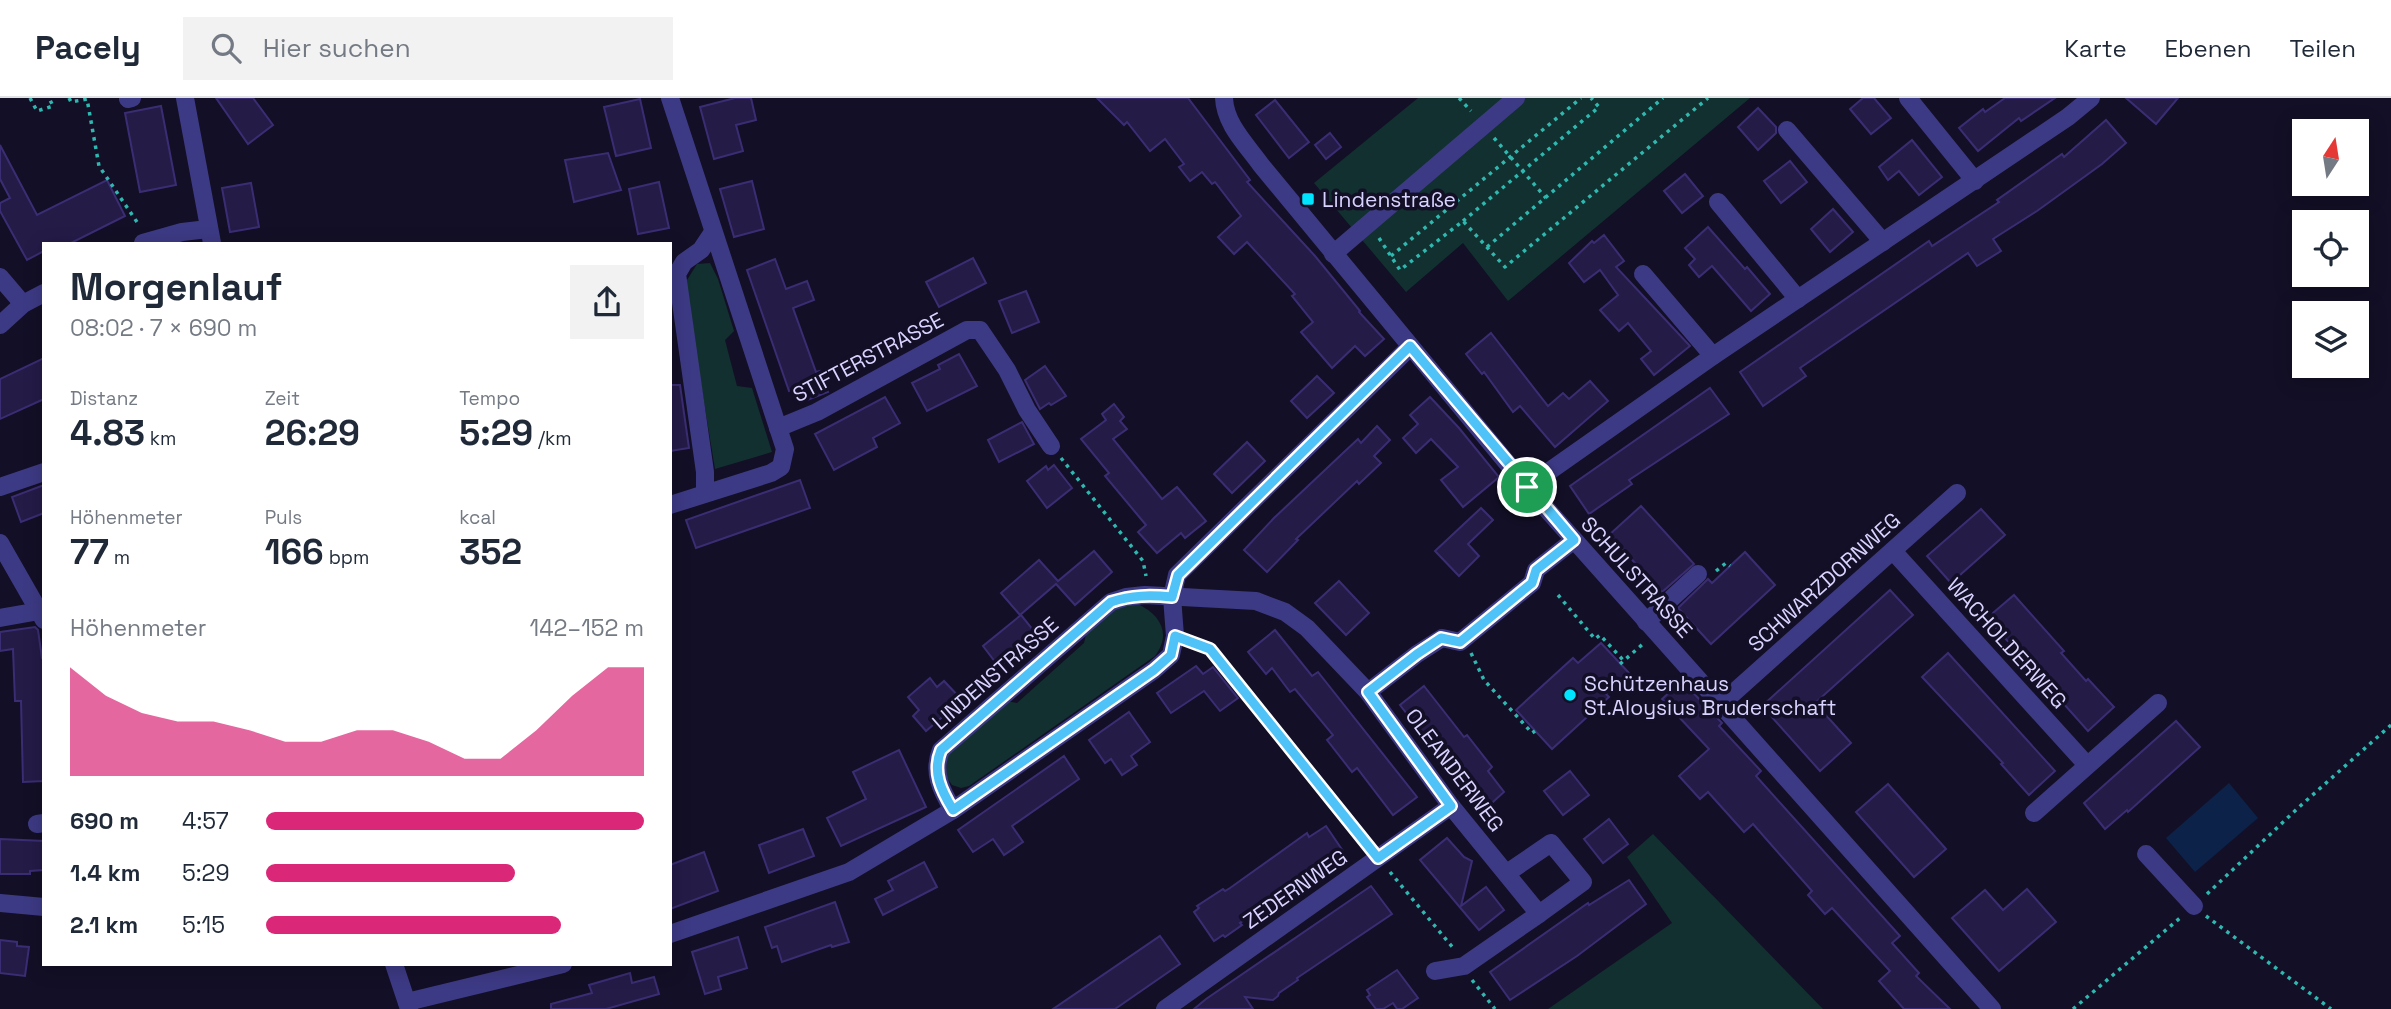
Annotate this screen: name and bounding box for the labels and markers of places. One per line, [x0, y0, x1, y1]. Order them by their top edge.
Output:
place label: Lindenstraße [1322, 186, 1456, 213]
marker: Lindenstraße [1300, 191, 1316, 207]
pin [1497, 457, 1557, 517]
place label: Schützenhaus St.Aloysius Bruderschaft [1584, 670, 1836, 721]
marker: Schützenhaus St.Aloysius Bruderschaft [1562, 687, 1578, 703]

